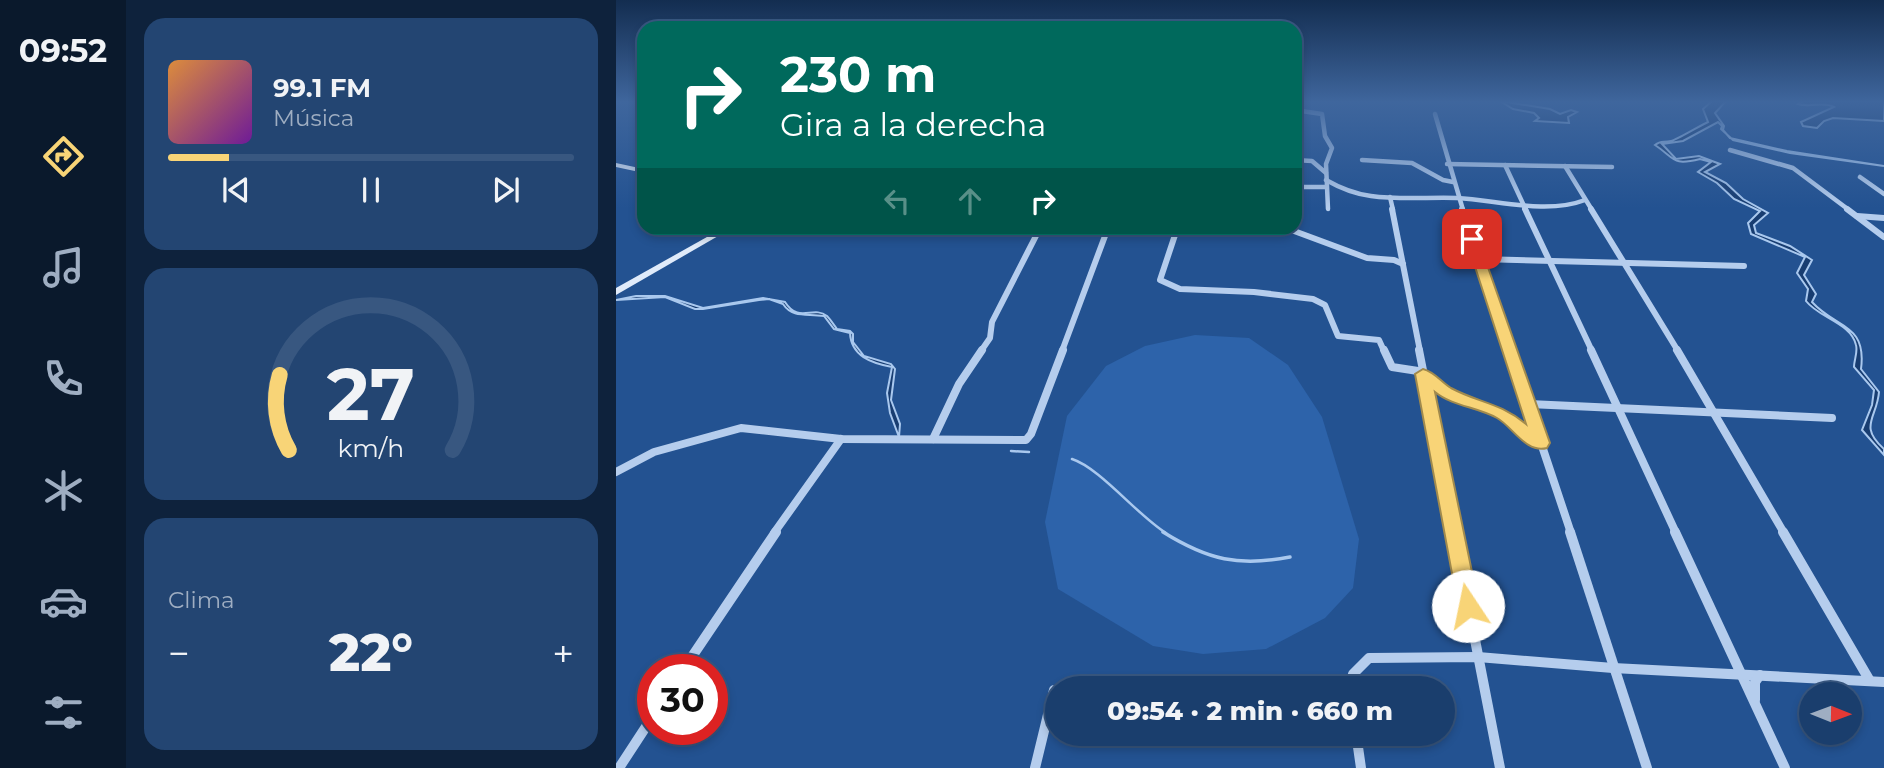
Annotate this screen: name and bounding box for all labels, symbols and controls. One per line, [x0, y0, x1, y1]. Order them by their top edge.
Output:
text: 09:52 [19, 31, 107, 70]
text: 230 m [780, 45, 936, 104]
icon: right [665, 49, 756, 140]
text: 99.1 FM [273, 72, 371, 104]
text: Música [273, 104, 354, 132]
text: Gira a la derecha [780, 105, 1046, 144]
icon: directions [39, 132, 88, 181]
icon: previous [217, 171, 255, 209]
icon: pause [352, 171, 390, 209]
icon: next [487, 171, 525, 209]
icon: left [878, 182, 916, 220]
icon: ahead [951, 182, 989, 220]
icon: right [1024, 182, 1062, 220]
pin [1442, 209, 1502, 269]
icon: arrive [1453, 220, 1491, 258]
icon: music [39, 243, 88, 292]
text: 27 [327, 350, 415, 438]
icon: phone [39, 354, 88, 403]
text: km/h [338, 433, 404, 463]
icon: climate [39, 466, 88, 515]
position arrow [1431, 569, 1505, 643]
icon: car [39, 577, 88, 626]
text: Clima [168, 586, 235, 614]
text: 22° [329, 621, 413, 684]
text: − [168, 630, 190, 677]
text: + [552, 630, 574, 677]
speed limit sign: 30 [637, 654, 728, 745]
north arrow [1799, 682, 1862, 746]
map controls [1799, 682, 1862, 745]
icon: filters [39, 688, 88, 737]
text: 09:54 · 2 min · 660 m [1107, 695, 1393, 727]

